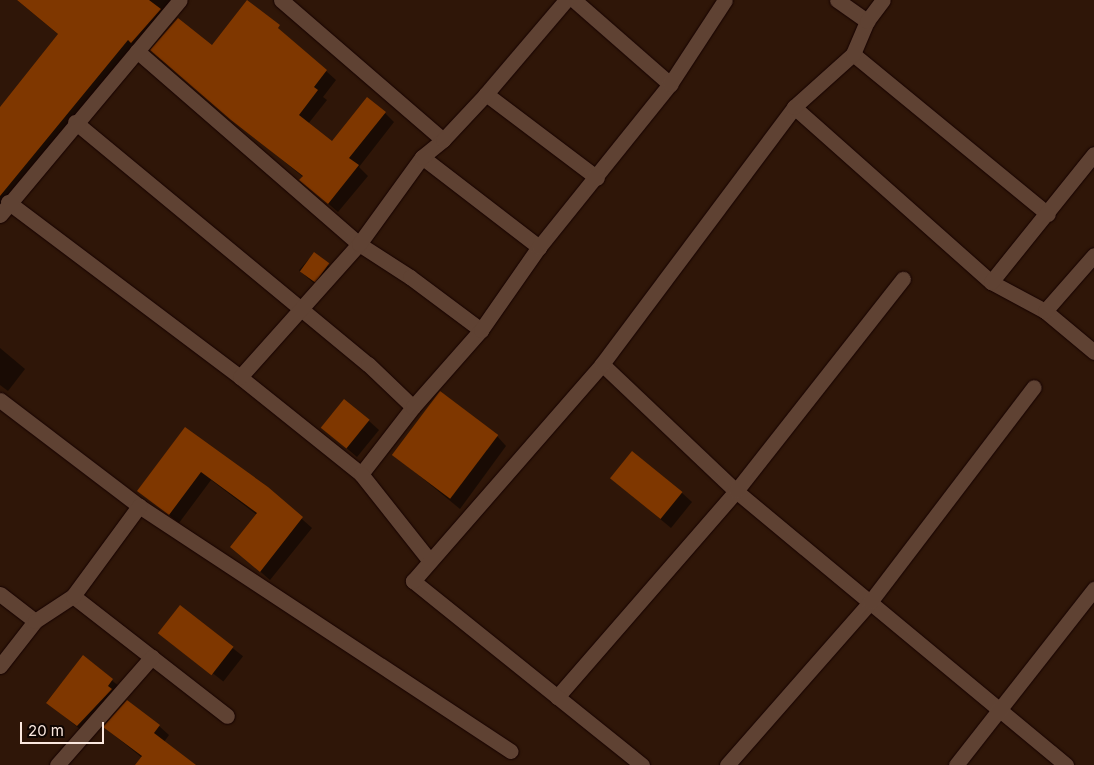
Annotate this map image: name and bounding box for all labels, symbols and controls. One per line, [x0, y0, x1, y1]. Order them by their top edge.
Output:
scale bar [22, 712, 106, 744]
text: 20 m [28, 721, 64, 740]

